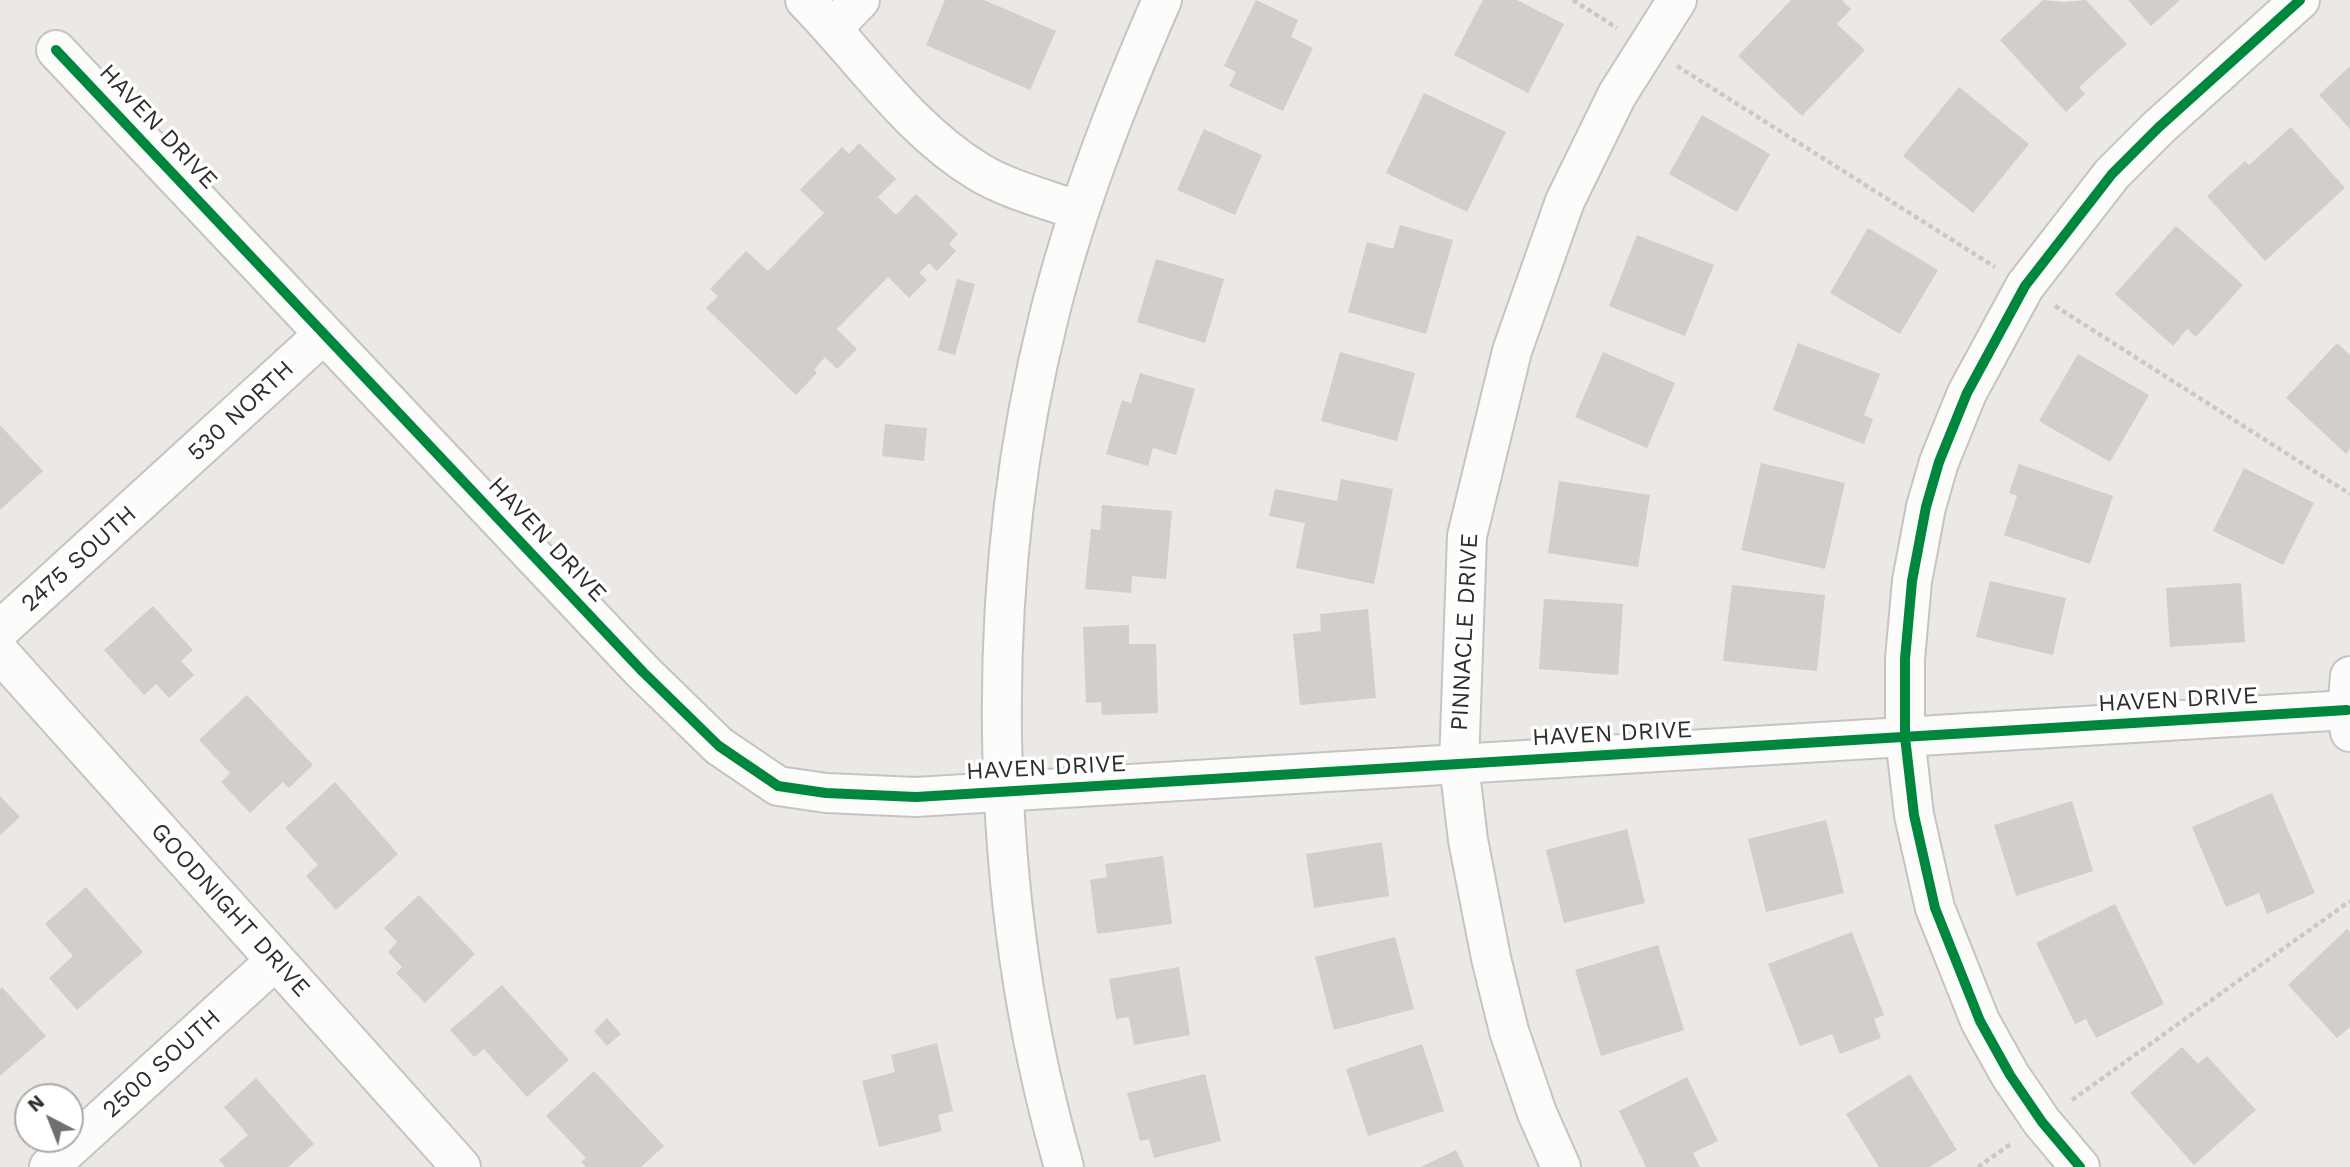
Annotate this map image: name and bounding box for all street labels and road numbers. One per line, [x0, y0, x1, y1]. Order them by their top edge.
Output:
street label: HAVEN DRIVE [93, 59, 223, 195]
street label: 530 NORTH [182, 355, 300, 467]
street label: HAVEN DRIVE [482, 472, 612, 608]
street label: 2475 SOUTH [16, 500, 142, 618]
street label: PINNACLE DRIVE [1445, 532, 1485, 732]
street label: HAVEN DRIVE [2097, 681, 2259, 719]
street label: HAVEN DRIVE [1531, 715, 1693, 753]
street label: HAVEN DRIVE [965, 749, 1127, 787]
street label: GOODNIGHT DRIVE [144, 817, 316, 1003]
street label: 2500 SOUTH [97, 1004, 227, 1124]

